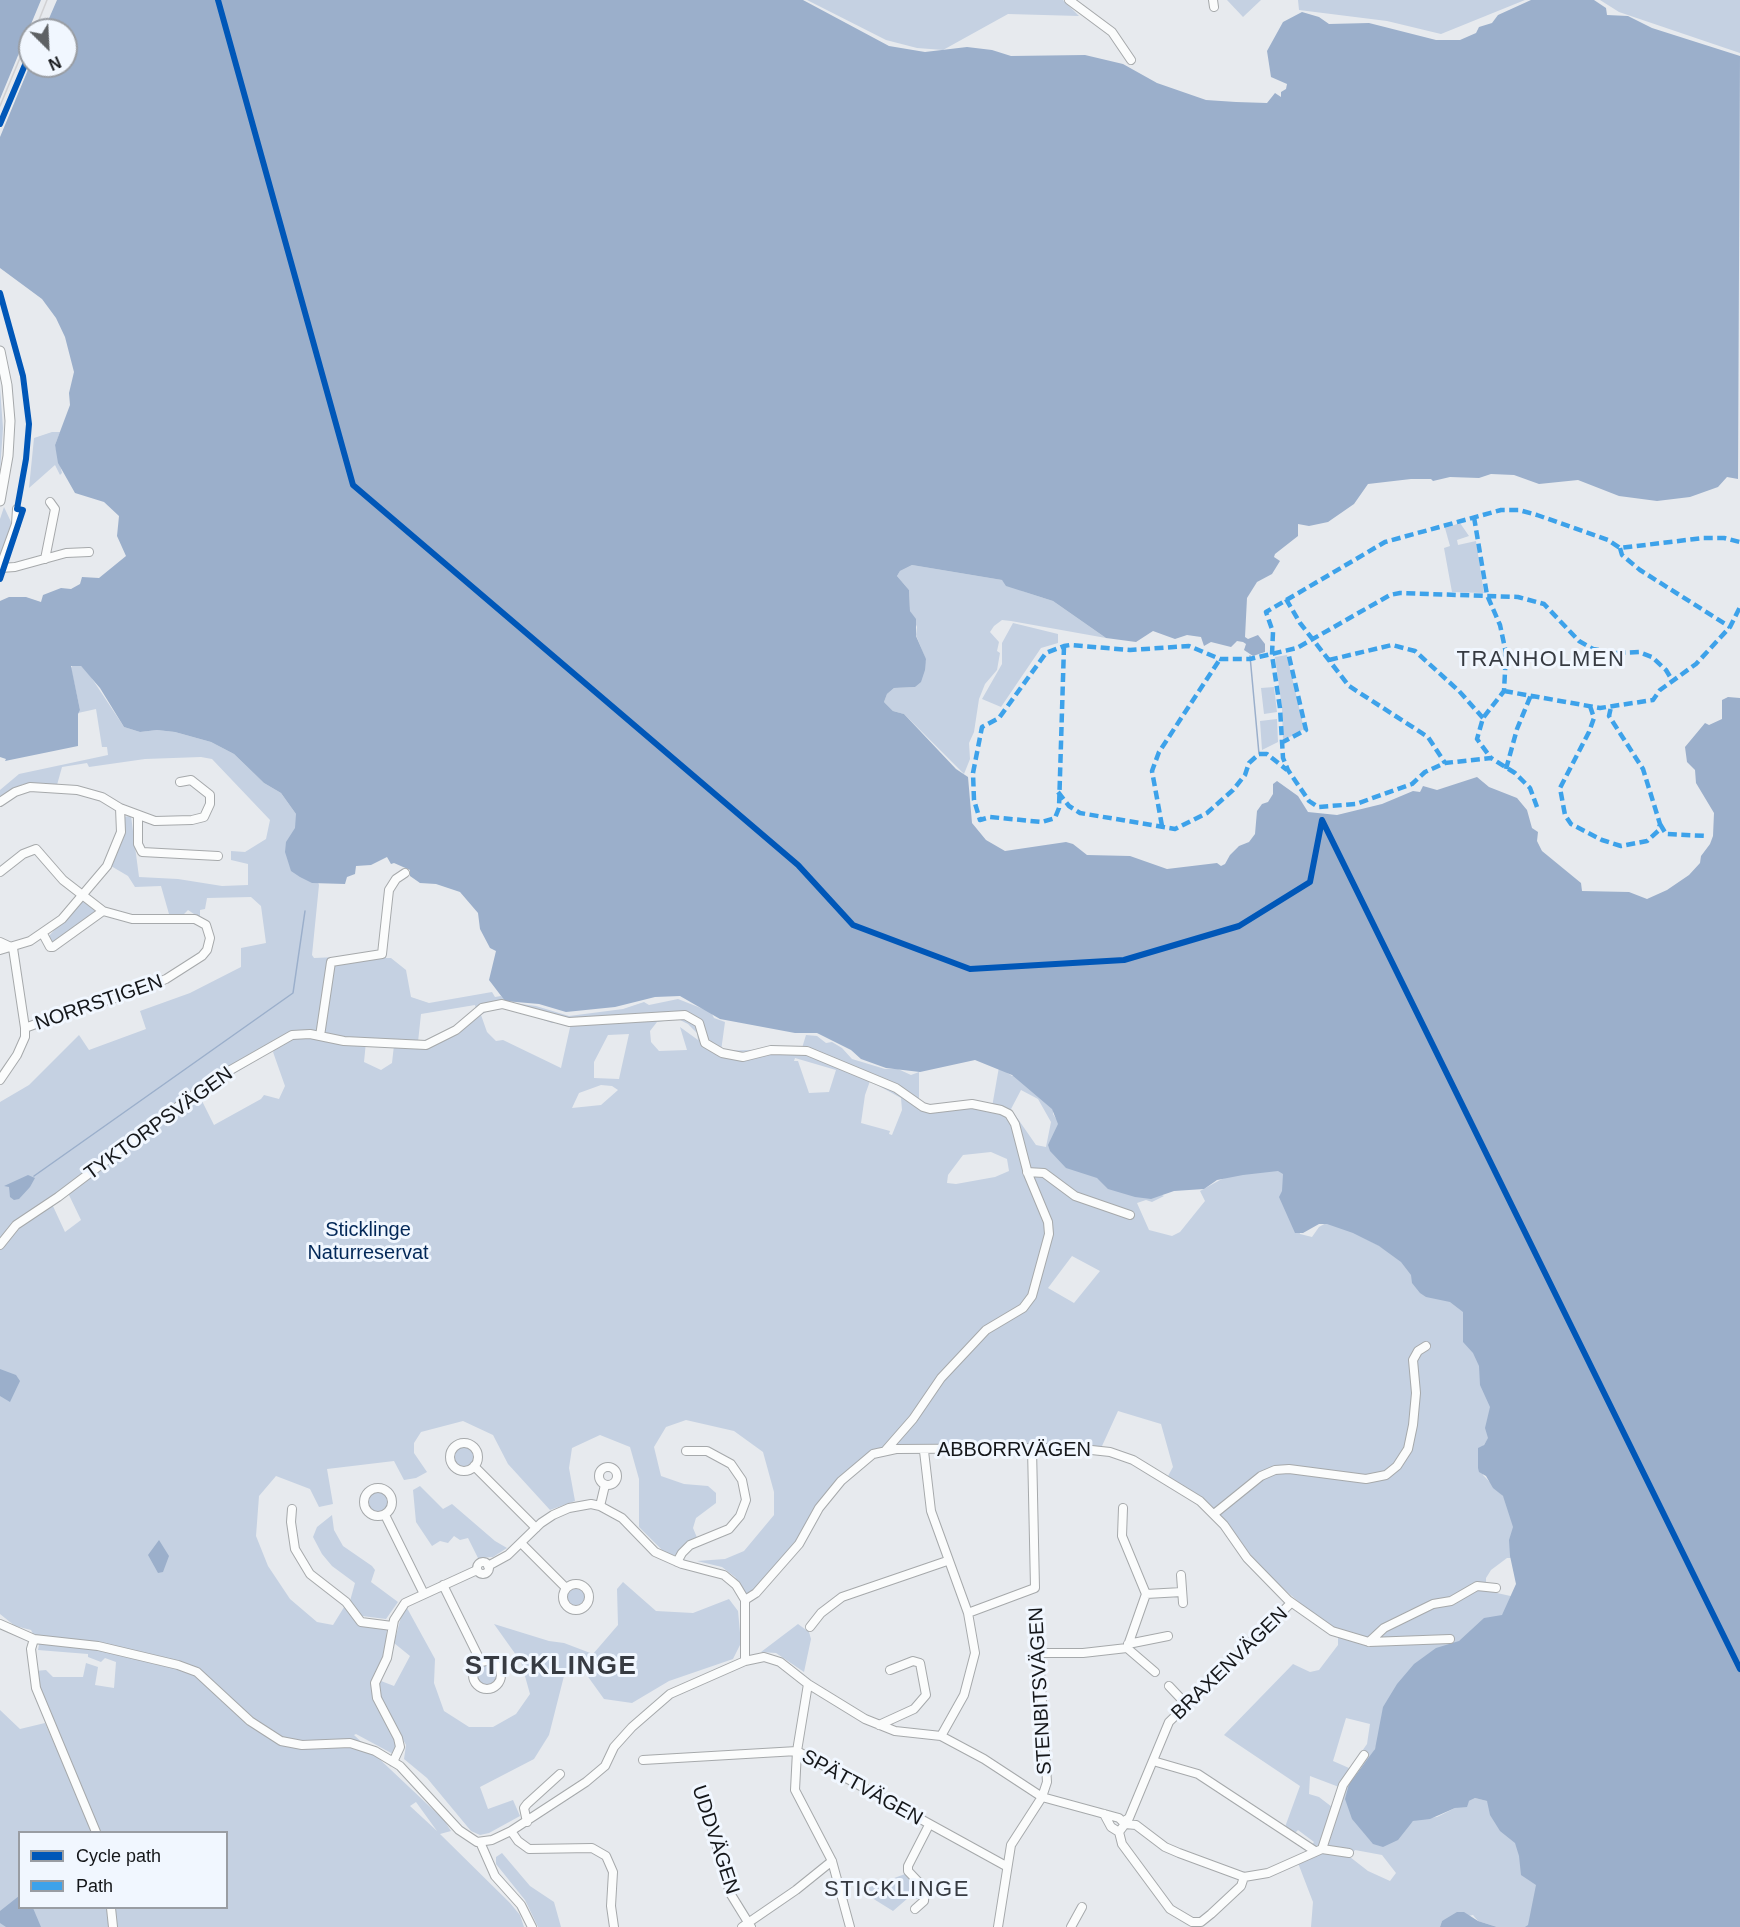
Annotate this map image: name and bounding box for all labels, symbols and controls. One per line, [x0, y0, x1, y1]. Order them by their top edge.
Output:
north arrow [18, 18, 78, 78]
text: N [46, 53, 63, 73]
district label: TRANHOLMEN [1456, 647, 1626, 673]
street label: NORRSTIGEN [32, 970, 166, 1036]
street label: TYKTORPSVÄGEN [80, 1062, 238, 1186]
park label: Sticklinge Naturreservat [307, 1218, 429, 1265]
street label: ABBORRVÄGEN [937, 1438, 1091, 1462]
street label: BRAXENVÄGEN [1167, 1602, 1293, 1726]
street label: STENBITSVÄGEN [1025, 1607, 1057, 1775]
district label: STICKLINGE [465, 1651, 637, 1683]
street label: SPÄTTVÄGEN [797, 1745, 927, 1831]
street label: UDDVÄGEN [686, 1782, 744, 1898]
legend [18, 1831, 228, 1909]
text: Cycle path [76, 1846, 161, 1866]
text: Path [76, 1876, 113, 1896]
district label: STICKLINGE [824, 1877, 970, 1903]

